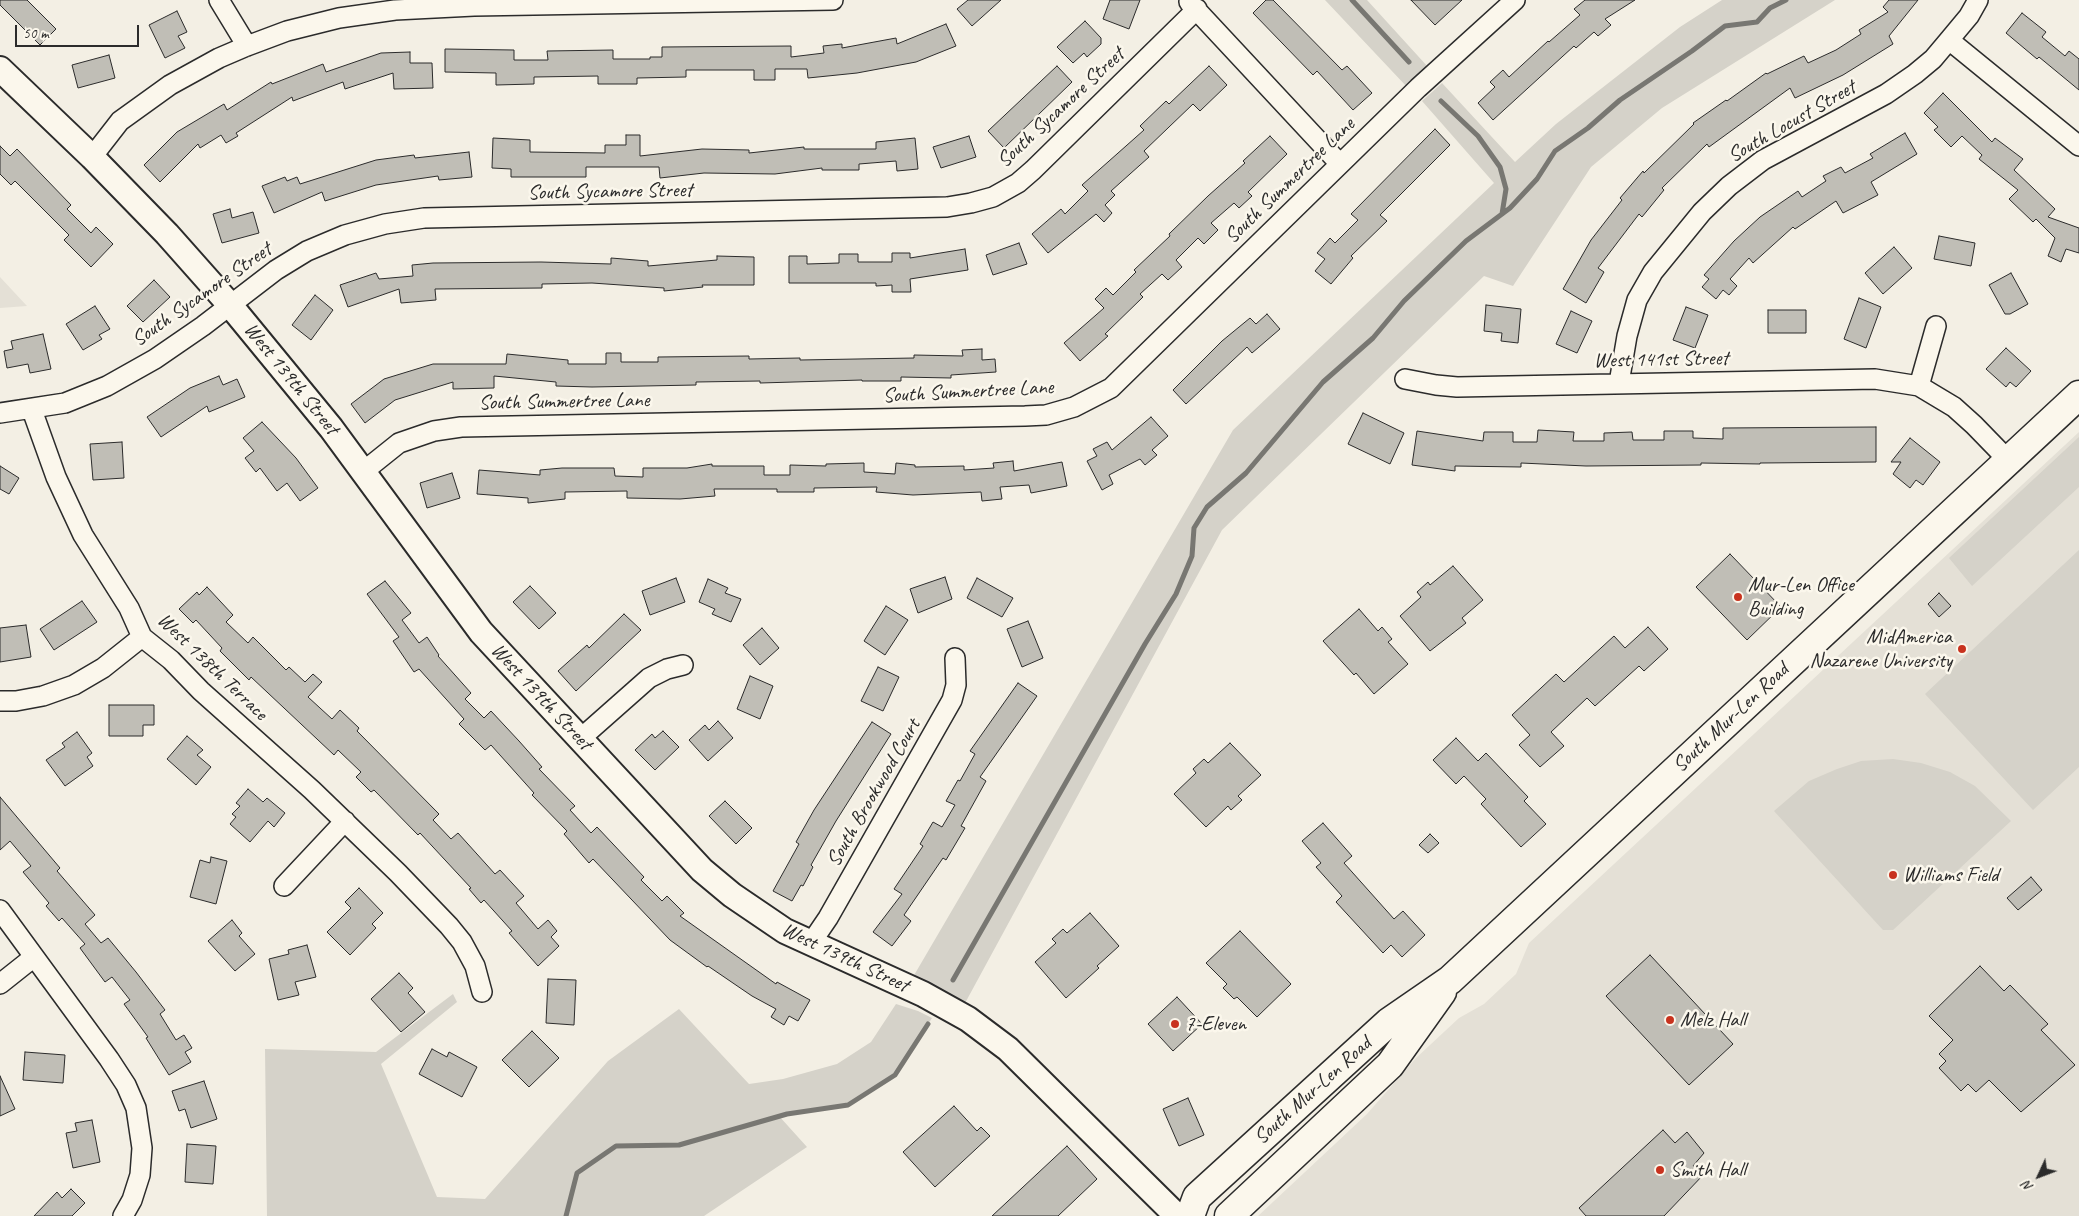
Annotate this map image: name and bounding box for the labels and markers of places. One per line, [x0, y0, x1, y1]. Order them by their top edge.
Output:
place label: Mur-Len Office Building [1748, 572, 1854, 622]
marker: Mur-Len Office Building [1732, 591, 1744, 603]
place label: MidAmerica Nazarene University [1809, 624, 1952, 674]
marker: MidAmerica Nazarene University [1956, 643, 1968, 655]
place label: Williams Field [1903, 862, 1999, 888]
marker: Williams Field [1887, 869, 1899, 881]
place label: Melz Hall [1680, 1007, 1745, 1033]
place label: 7-Eleven [1185, 1011, 1246, 1037]
marker: Melz Hall [1664, 1014, 1676, 1026]
marker: 7-Eleven [1169, 1018, 1181, 1030]
place label: Smith Hall [1670, 1157, 1746, 1183]
marker: Smith Hall [1654, 1164, 1666, 1176]

